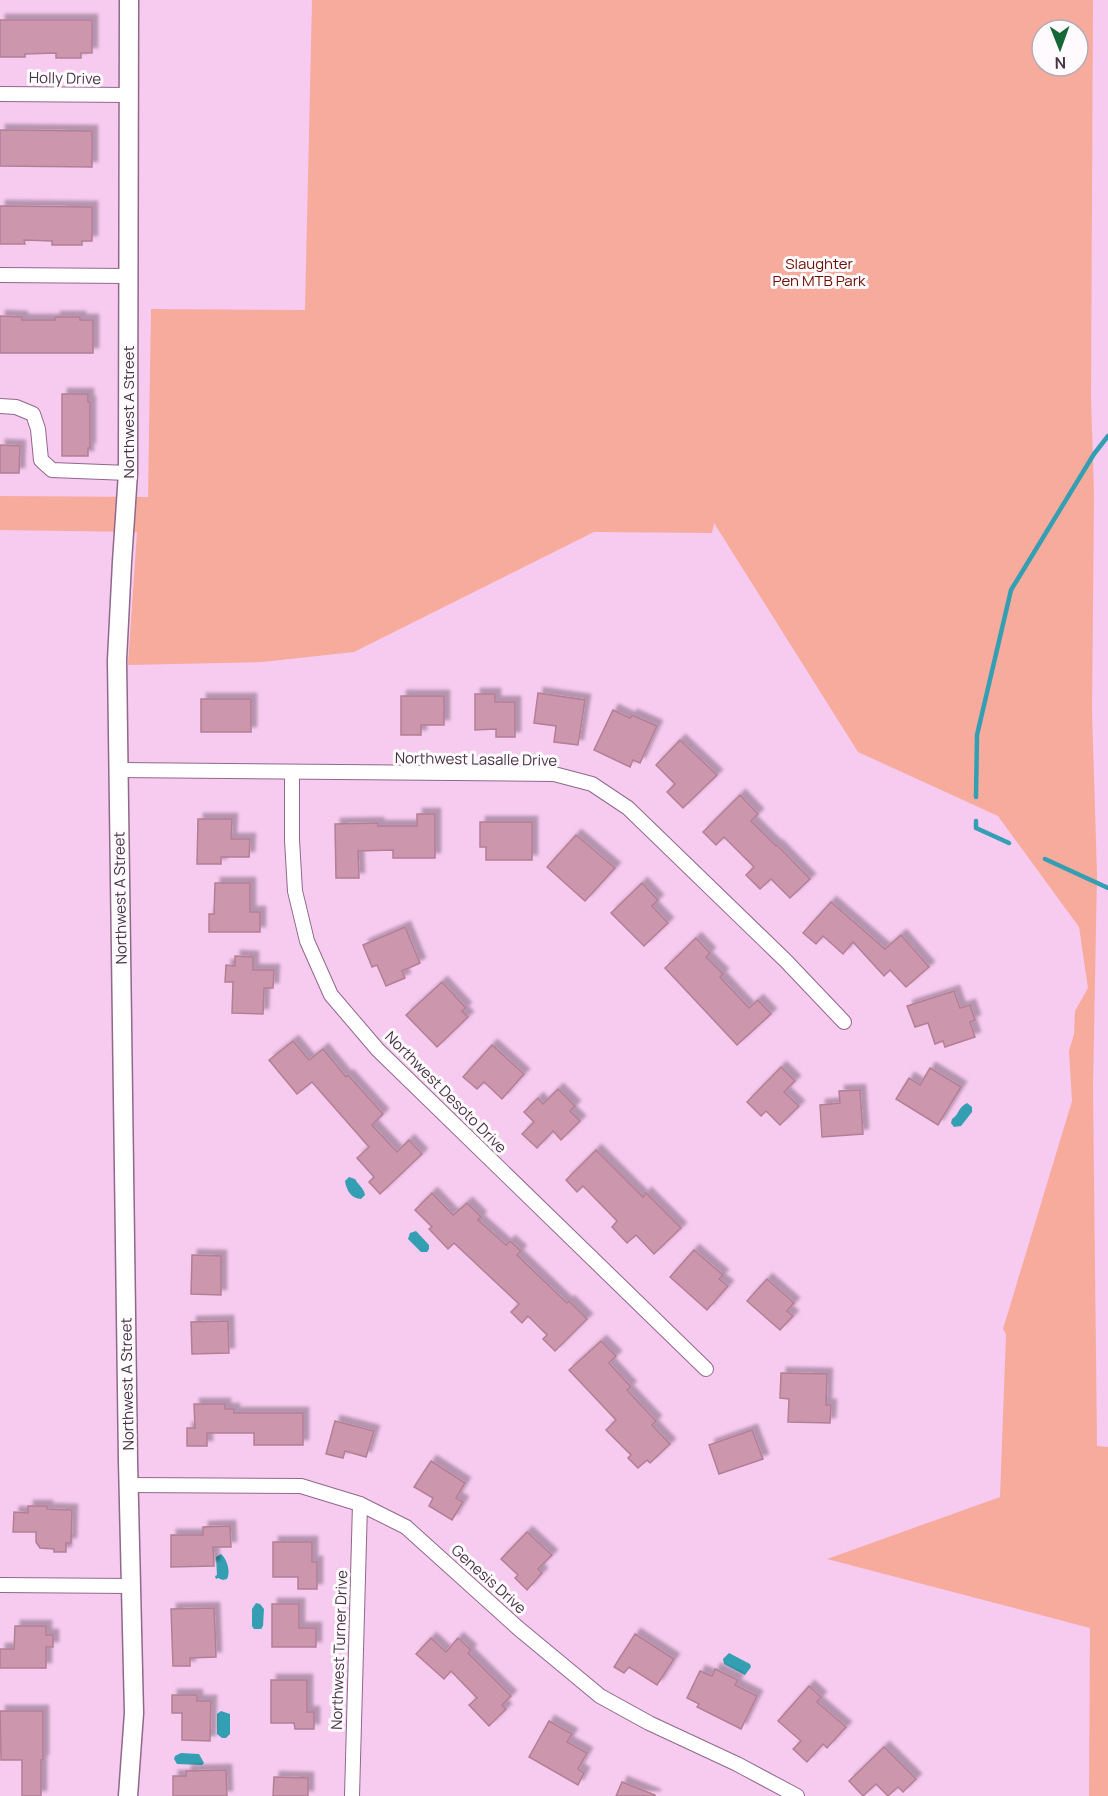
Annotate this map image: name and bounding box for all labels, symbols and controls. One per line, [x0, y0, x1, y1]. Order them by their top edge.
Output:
north arrow [1030, 18, 1090, 78]
text: N [1054, 52, 1066, 74]
street label: Holly Drive [29, 67, 101, 89]
park label: Slaughter Pen MTB Park [772, 253, 866, 291]
street label: Northwest A Street [118, 346, 139, 478]
street label: Northwest Lasalle Drive [395, 747, 558, 771]
street label: Northwest A Street [108, 831, 132, 965]
street label: Northwest Desoto Drive [380, 1026, 512, 1158]
street label: Northwest A Street [115, 1317, 139, 1451]
street label: Genesis Drive [447, 1540, 531, 1618]
street label: Northwest Turner Drive [326, 1569, 352, 1730]

